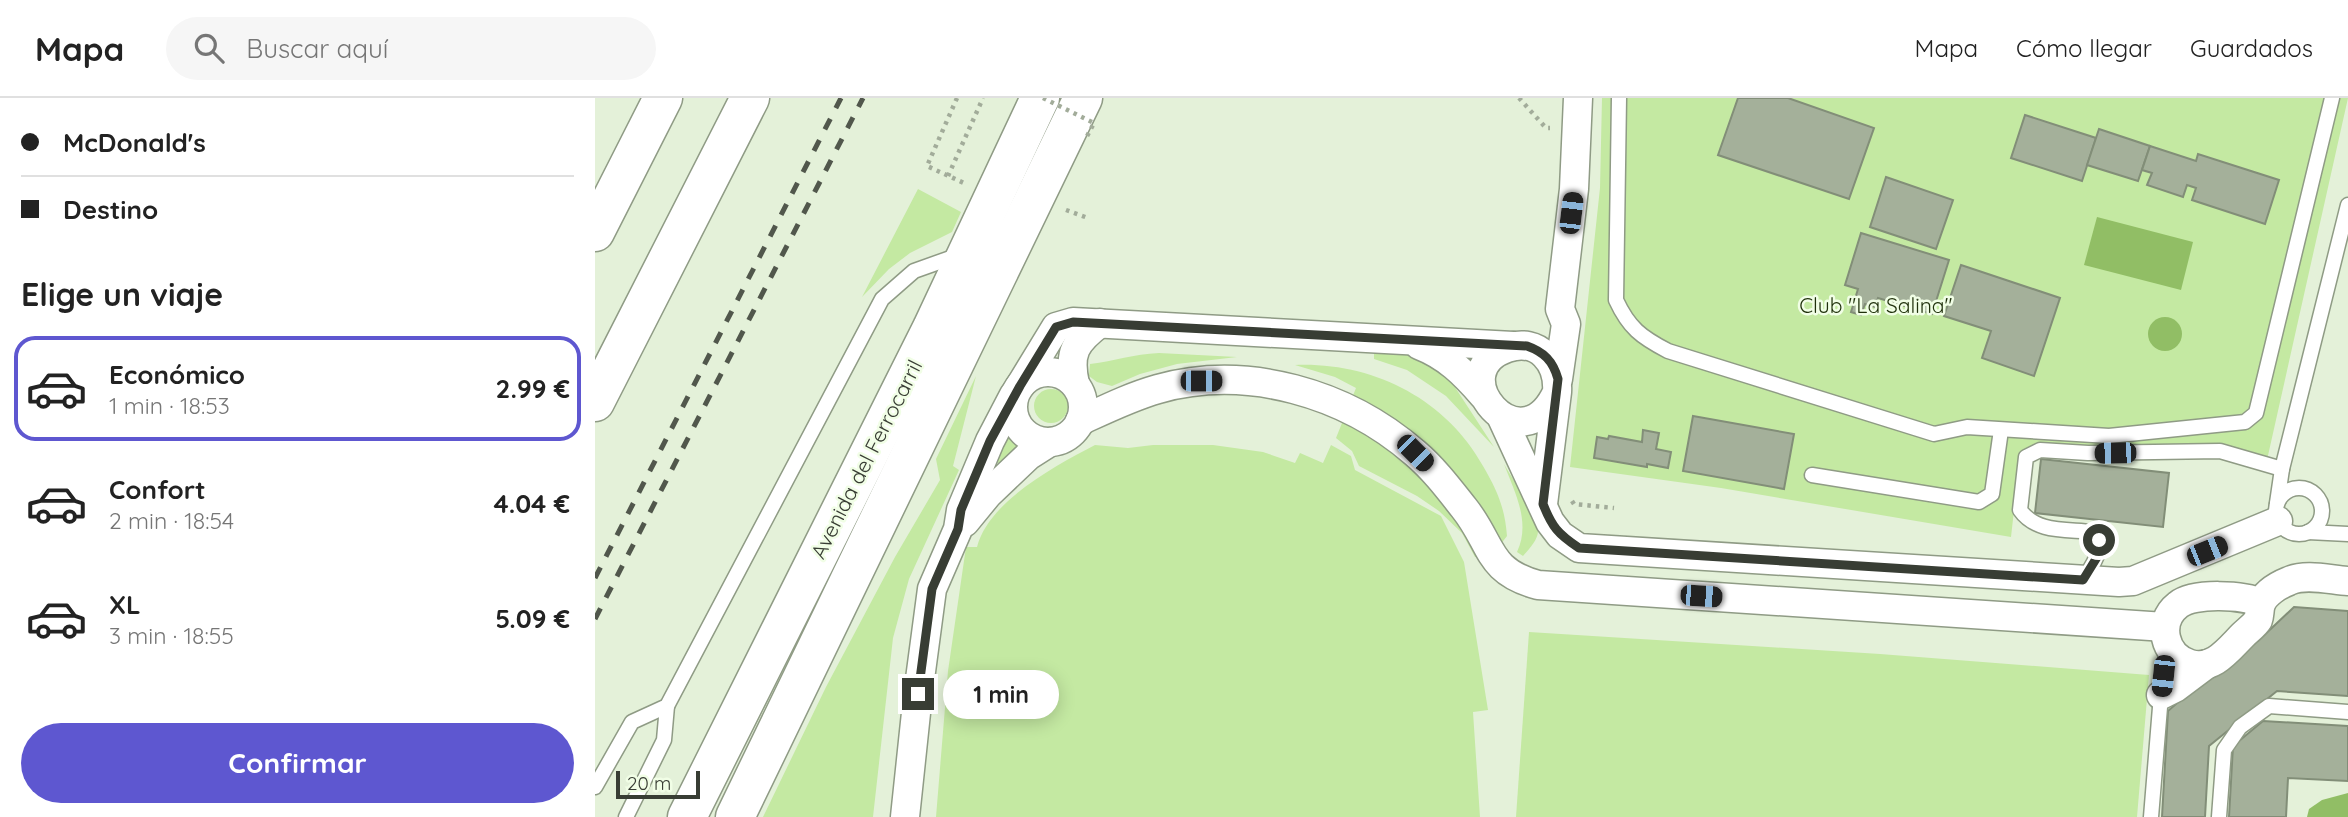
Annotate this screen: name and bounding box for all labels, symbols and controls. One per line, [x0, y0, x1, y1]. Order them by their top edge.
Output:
search box [166, 17, 656, 80]
text: Mapa [35, 28, 124, 69]
icon: search [190, 29, 228, 67]
text: Buscar aquí [246, 32, 388, 65]
text: Mapa [1915, 33, 1978, 63]
text: Cómo llegar [2016, 33, 2152, 63]
text: Guardados [2190, 33, 2313, 63]
text: McDonald's [63, 126, 206, 159]
car [1559, 191, 1584, 235]
text: Destino [63, 193, 158, 226]
text: Elige un viaje [21, 274, 223, 314]
park label: Club "La Salina" [1799, 292, 1953, 318]
street label: Avenida del Ferrocarril [805, 355, 927, 563]
icon: car [25, 357, 88, 420]
text: Económico [109, 358, 245, 391]
car [1181, 371, 1223, 392]
text: 2.99 € [496, 372, 570, 405]
text: 1 min · 18:53 [109, 391, 230, 420]
car [1393, 431, 1438, 475]
car [2094, 442, 2137, 464]
icon: car [25, 472, 88, 535]
text: Confort [109, 473, 206, 506]
text: 4.04 € [493, 487, 570, 520]
text: 2 min · 18:54 [109, 506, 234, 535]
route start [2083, 524, 2115, 556]
car [2184, 533, 2231, 569]
car [1680, 584, 1723, 608]
icon: car [25, 587, 88, 650]
text: XL [109, 588, 141, 621]
text: 5.09 € [495, 602, 570, 635]
text: 3 min · 18:55 [109, 621, 234, 650]
car [2151, 654, 2176, 698]
callout: 1 min [943, 670, 1058, 718]
route end [902, 678, 934, 710]
text: 1 min [973, 680, 1029, 709]
button: Confirmar [21, 723, 574, 803]
scale bar [616, 768, 700, 800]
text: 20 m [627, 771, 671, 795]

